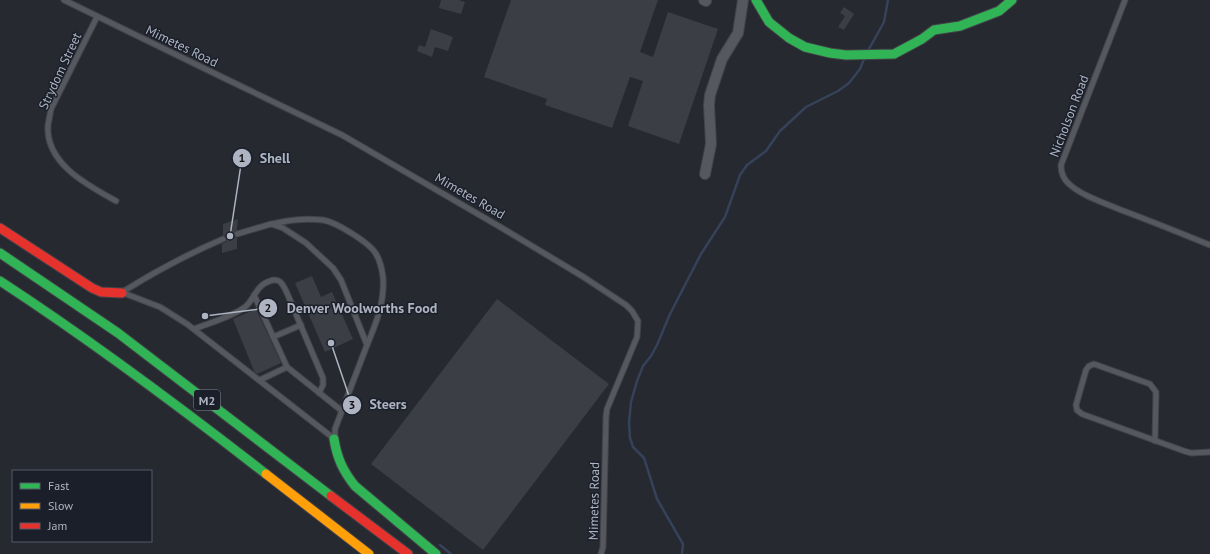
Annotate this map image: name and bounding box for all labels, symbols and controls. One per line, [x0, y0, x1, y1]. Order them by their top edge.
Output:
street label: Mimetes Road [143, 21, 221, 71]
street label: Strydom Street [35, 29, 85, 112]
street label: Nicholson Road [1046, 73, 1092, 159]
callout: Shell [232, 145, 299, 171]
text: Shell [260, 149, 291, 167]
text: 1 [239, 150, 245, 165]
street label: Mimetes Road [432, 169, 508, 223]
callout: Denver Woolworths Food [258, 295, 445, 321]
text: Denver Woolworths Food [287, 299, 437, 317]
text: 2 [265, 300, 271, 315]
road number: M2 [194, 390, 220, 410]
callout: Steers [342, 392, 415, 418]
text: Steers [369, 395, 407, 413]
text: 3 [349, 397, 355, 412]
street label: Mimetes Road [585, 462, 603, 540]
legend [12, 470, 152, 542]
text: Fast [48, 478, 69, 493]
text: Slow [48, 498, 73, 513]
text: Jam [47, 518, 67, 533]

